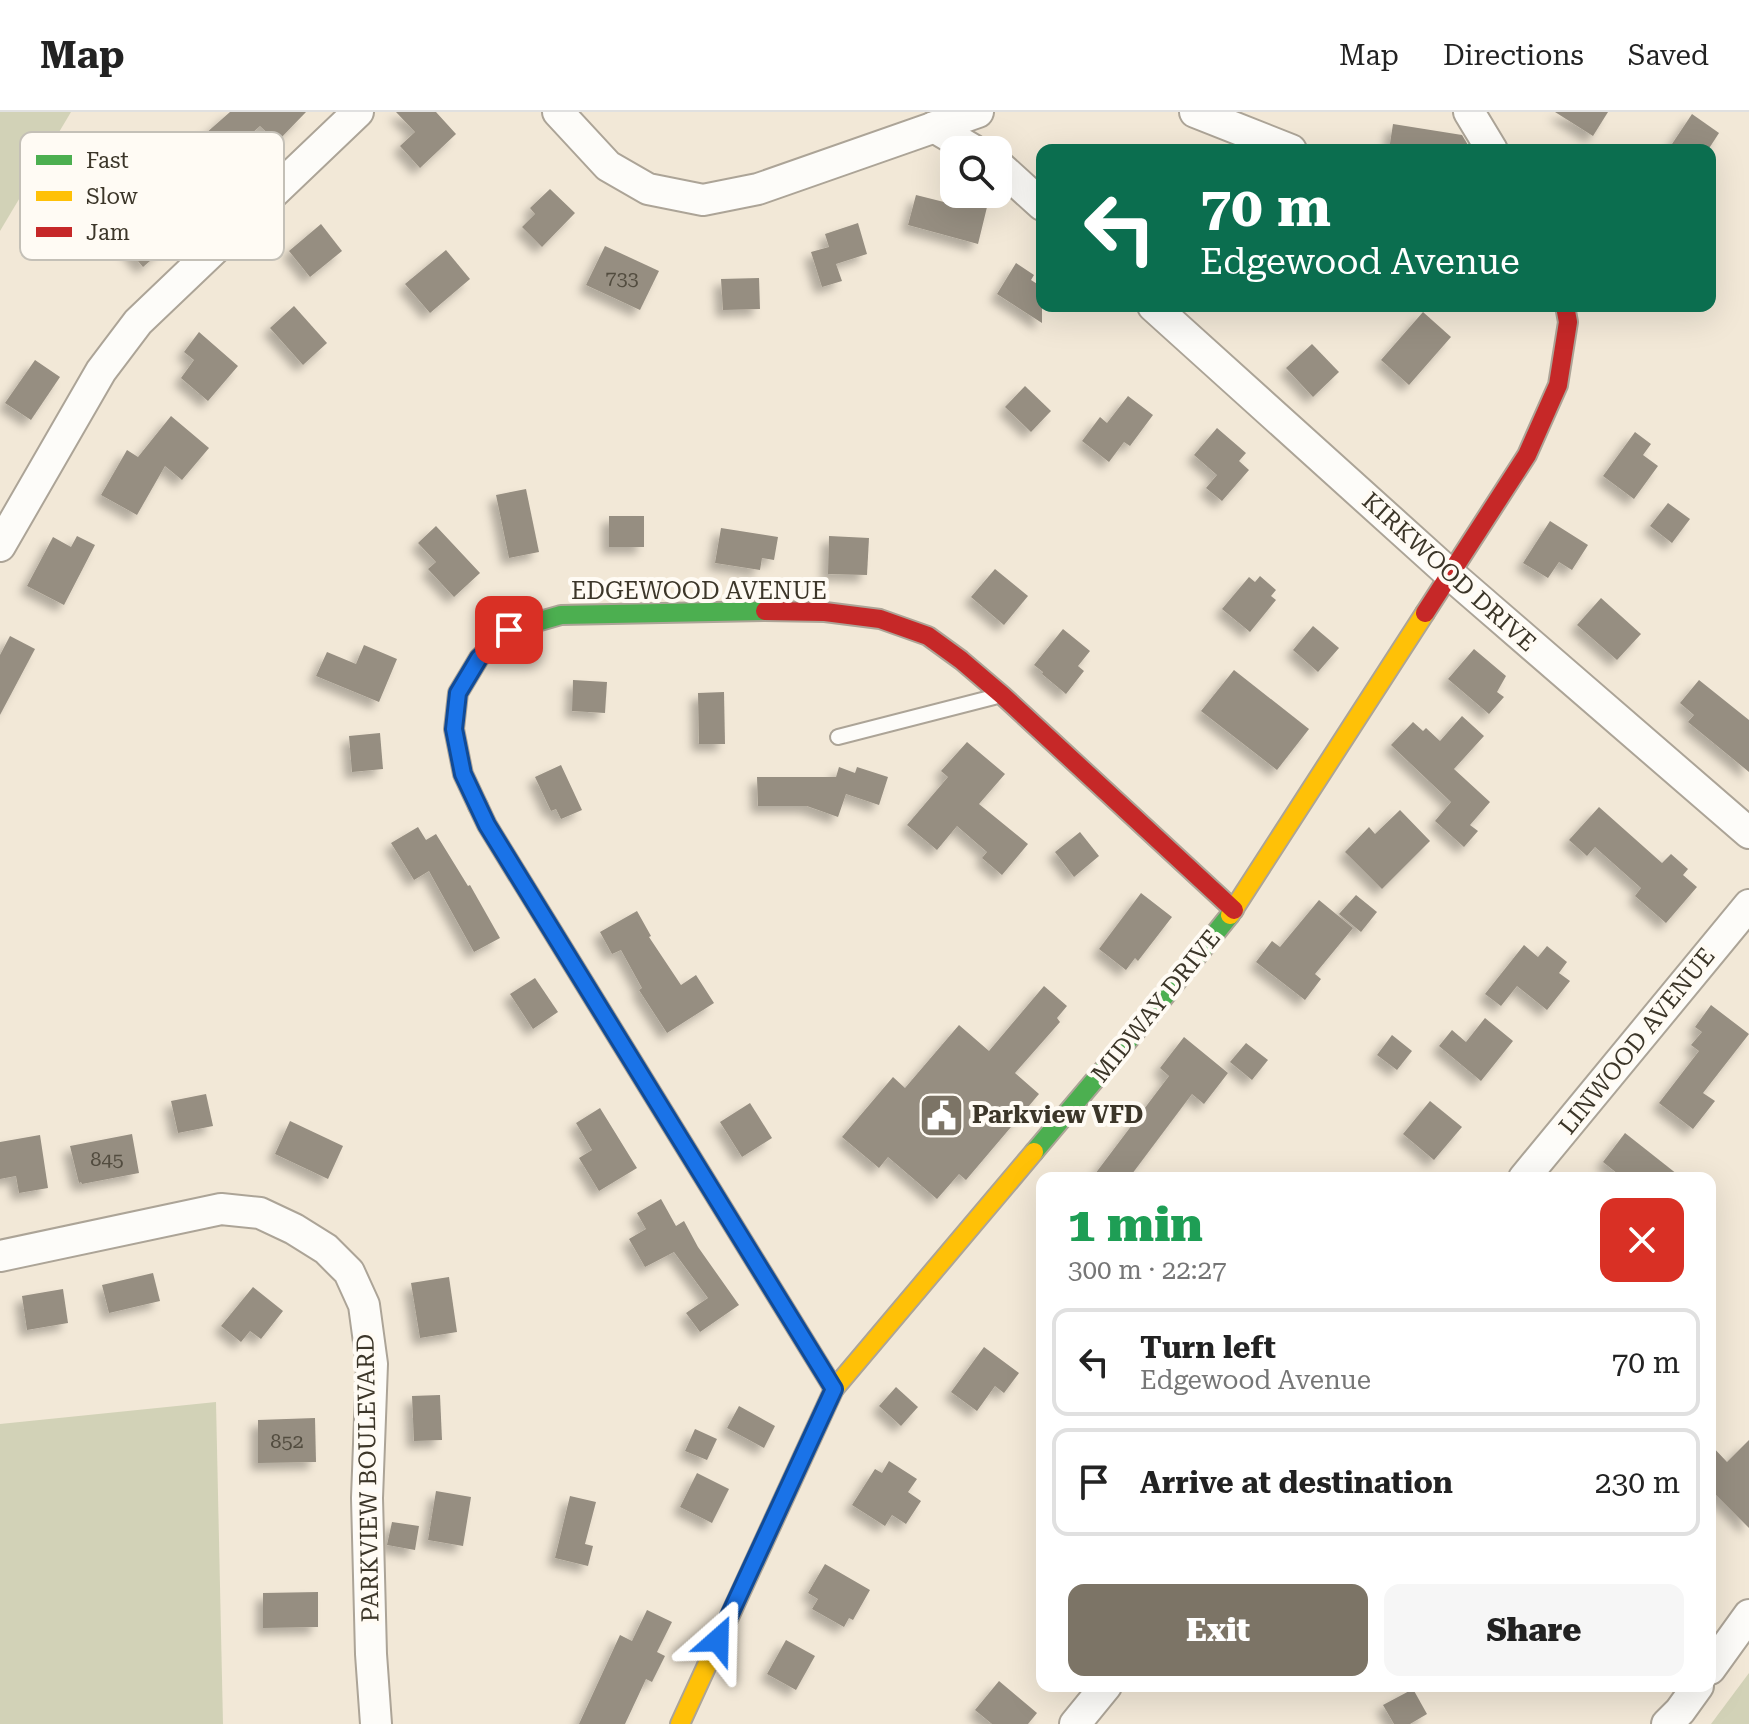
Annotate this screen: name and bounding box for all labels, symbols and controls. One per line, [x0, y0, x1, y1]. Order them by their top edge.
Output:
text: Map [40, 33, 125, 77]
text: Map [1339, 39, 1399, 72]
text: Directions [1443, 39, 1584, 72]
text: Saved [1628, 39, 1709, 72]
legend [20, 132, 284, 260]
map controls [940, 136, 1012, 208]
button: search [940, 136, 1012, 208]
text: Fast [86, 148, 129, 173]
text: 70 m [1200, 174, 1331, 240]
icon: left [1068, 176, 1172, 280]
text: Slow [86, 184, 139, 209]
text: Jam [86, 220, 130, 245]
text: Edgewood Avenue [1200, 241, 1520, 283]
house number: 733 [605, 266, 639, 290]
street label: KIRKWOOD DRIVE [1356, 487, 1542, 657]
street label: EDGEWOOD AVENUE [571, 577, 827, 605]
pin [475, 596, 543, 664]
icon: arrive [487, 608, 531, 652]
street label: MIDWAY DRIVE [1086, 924, 1226, 1088]
street label: LINWOOD AVENUE [1553, 942, 1721, 1140]
public building icon: Parkview VFD [917, 1091, 965, 1139]
place label: Parkview VFD [972, 1101, 1143, 1129]
house number: 845 [90, 1147, 124, 1171]
text: 1 min [1068, 1197, 1203, 1253]
button: close [1600, 1198, 1684, 1282]
text: 300 m · 22:27 [1068, 1255, 1227, 1285]
text: Turn left [1140, 1330, 1276, 1365]
street label: PARKVIEW BOULEVARD [351, 1333, 385, 1623]
icon: left [1072, 1340, 1116, 1384]
text: 70 m [1611, 1345, 1680, 1380]
text: Edgewood Avenue [1140, 1365, 1371, 1395]
house number: 852 [270, 1429, 304, 1453]
icon: arrive [1072, 1460, 1116, 1504]
text: Arrive at destination [1140, 1465, 1453, 1500]
text: 230 m [1595, 1465, 1680, 1500]
button: Exit [1068, 1584, 1368, 1676]
button: Share [1384, 1584, 1684, 1676]
position arrow [676, 1598, 760, 1682]

